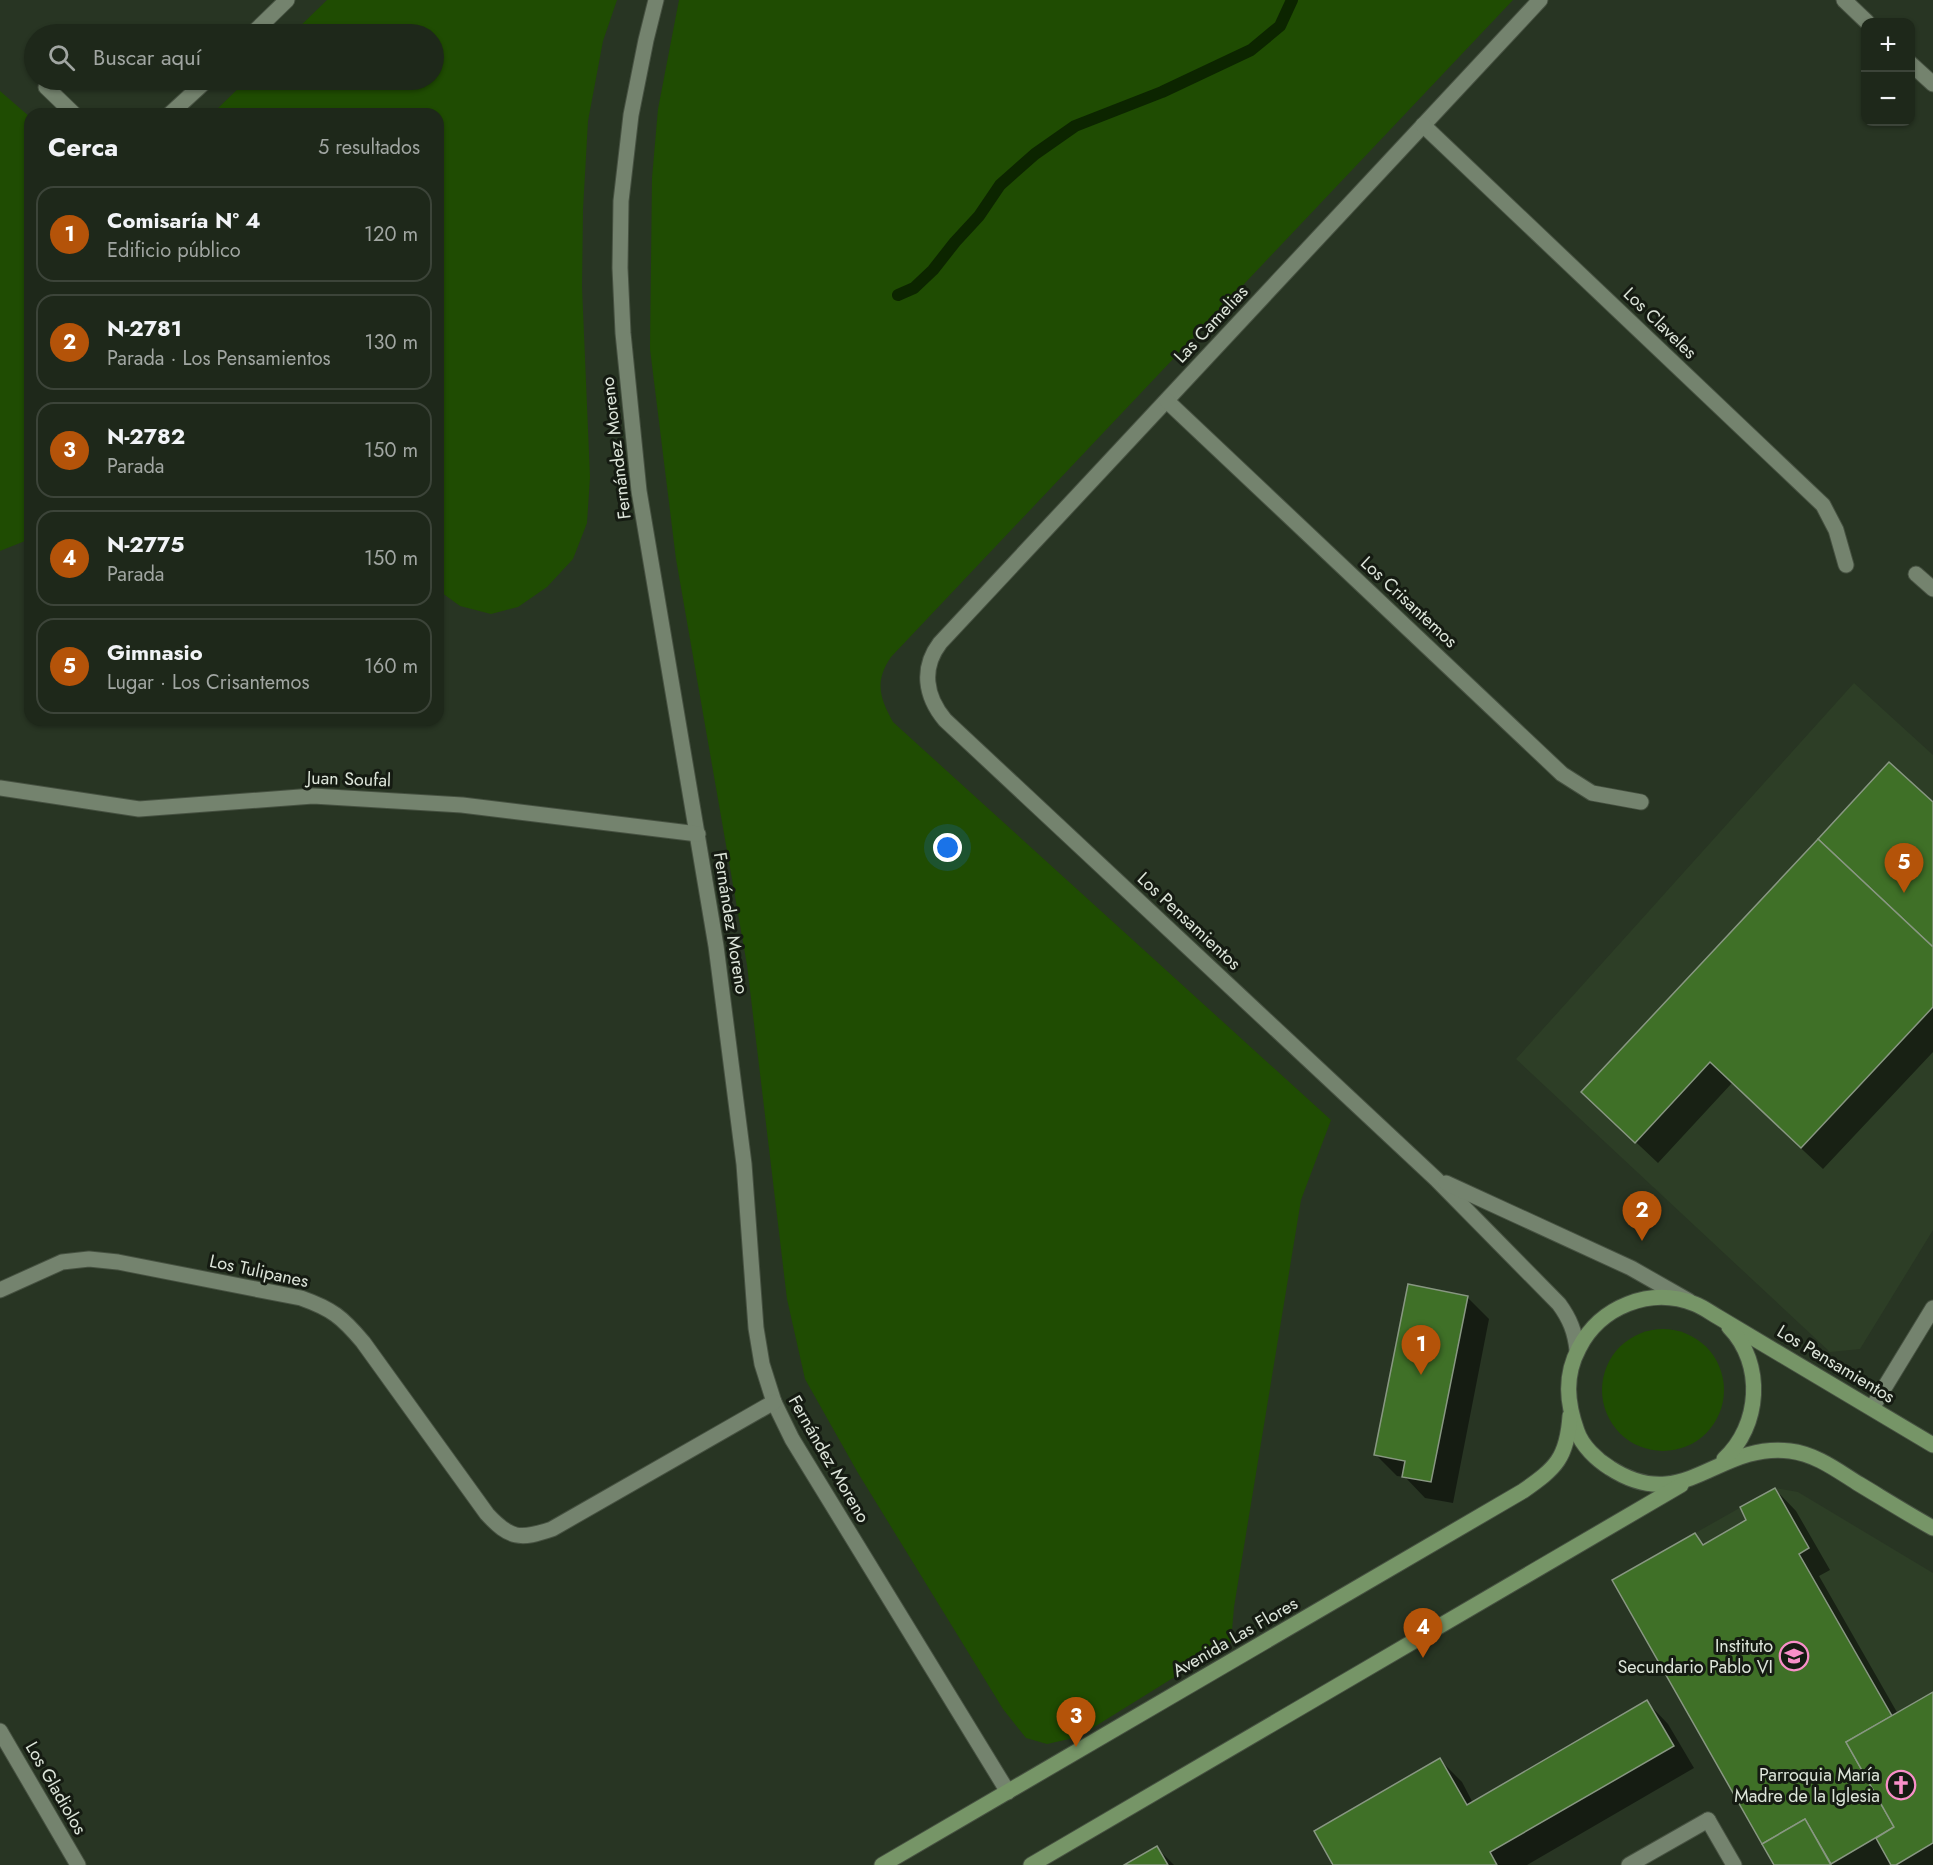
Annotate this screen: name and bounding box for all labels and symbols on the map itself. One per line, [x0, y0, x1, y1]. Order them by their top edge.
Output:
street label: Las Camelias [1168, 279, 1254, 369]
street label: Los Claveles [1617, 281, 1703, 365]
street label: Fernández Moreno [594, 375, 638, 521]
street label: Los Crisantemos [1355, 550, 1463, 654]
street label: Juan Soufal [304, 764, 392, 793]
your location [933, 833, 962, 862]
pin: 5 [1884, 844, 1924, 893]
street label: Fernández Moreno [707, 850, 755, 996]
street label: Los Pensamientos [1131, 866, 1247, 976]
pin: 2 [1622, 1192, 1662, 1241]
street label: Los Tulipanes [207, 1248, 311, 1294]
street label: Los Pensamientos [1772, 1319, 1900, 1409]
pin: 1 [1402, 1326, 1440, 1375]
street label: Fernández Moreno [782, 1390, 876, 1528]
street label: Avenida Las Flores [1167, 1590, 1303, 1684]
pin: 4 [1404, 1608, 1442, 1658]
place label: Instituto Secundario Pablo VI [1617, 1633, 1773, 1680]
school or university icon: Instituto Secundario Pablo VI [1778, 1640, 1810, 1672]
pin: 3 [1056, 1698, 1096, 1747]
street label: Los Gladiolos [19, 1737, 93, 1839]
place label: Parroquia María Madre de la Iglesia [1734, 1762, 1880, 1809]
church icon: Parroquia María Madre de la Iglesia [1885, 1769, 1917, 1801]

